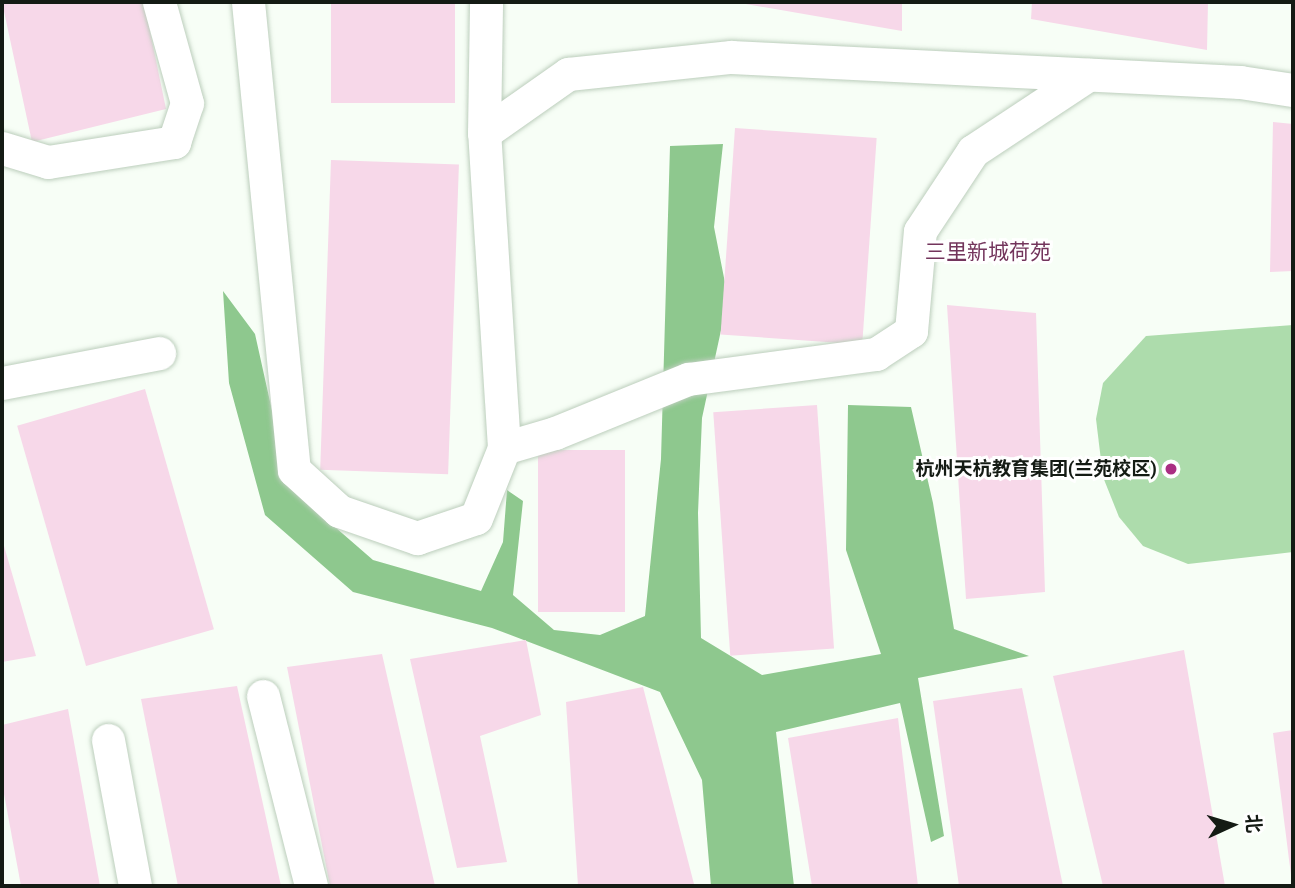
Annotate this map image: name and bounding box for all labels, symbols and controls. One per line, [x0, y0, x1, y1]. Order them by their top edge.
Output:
district label: 三里新城荷苑 [925, 239, 1051, 265]
place label: 杭州天杭教育集团(兰苑校区) [916, 458, 1157, 480]
marker: 杭州天杭教育集团(兰苑校区) [1163, 461, 1179, 477]
north arrow [1197, 790, 1267, 860]
text: 北 [1241, 813, 1266, 834]

